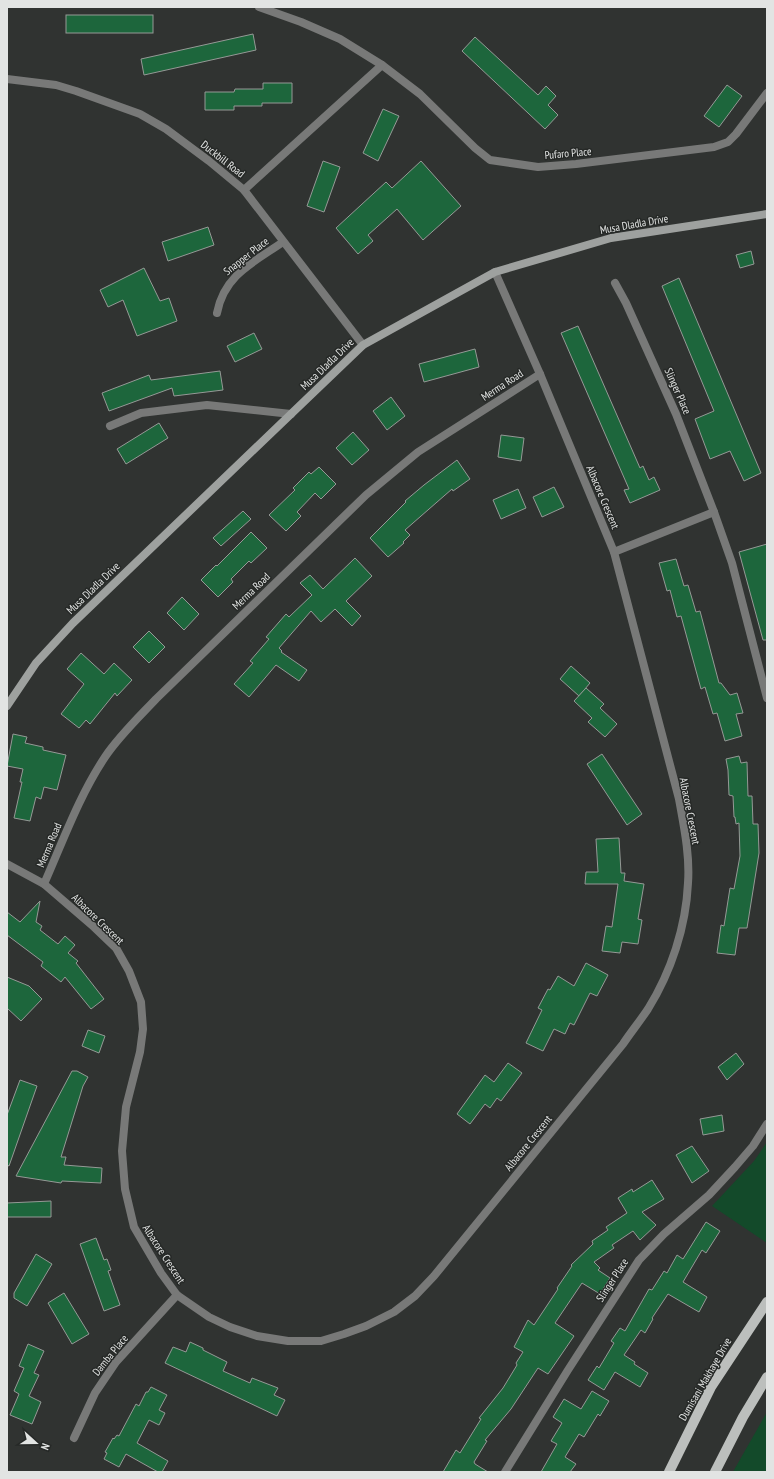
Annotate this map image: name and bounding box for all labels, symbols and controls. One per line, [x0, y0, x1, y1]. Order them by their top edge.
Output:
street label: Duckbill Road [198, 137, 248, 181]
street label: Pufaro Place [544, 144, 592, 162]
street label: Musa Dladla Drive [599, 211, 670, 237]
street label: Snapper Place [221, 234, 272, 278]
street label: Musa Dladla Drive [297, 335, 357, 393]
street label: Merma Road [478, 366, 526, 404]
street label: Slinger Place [662, 366, 695, 417]
street label: Albacore Crescent [583, 463, 623, 531]
street label: Musa Dladla Drive [63, 559, 123, 617]
street label: Merma Road [229, 569, 273, 612]
street label: Albacore Crescent [677, 776, 703, 846]
street label: Merma Road [33, 820, 65, 869]
street label: Albacore Crescent [69, 890, 127, 948]
street label: Albacore Crescent [501, 1112, 555, 1174]
street label: Albacore Crescent [140, 1222, 188, 1286]
street label: Slinger Place [593, 1255, 632, 1304]
street label: Damba Place [89, 1331, 131, 1378]
street label: Dumisani Makhaye Drive [676, 1335, 735, 1423]
north arrow [16, 1423, 56, 1463]
text: N [38, 1441, 53, 1452]

